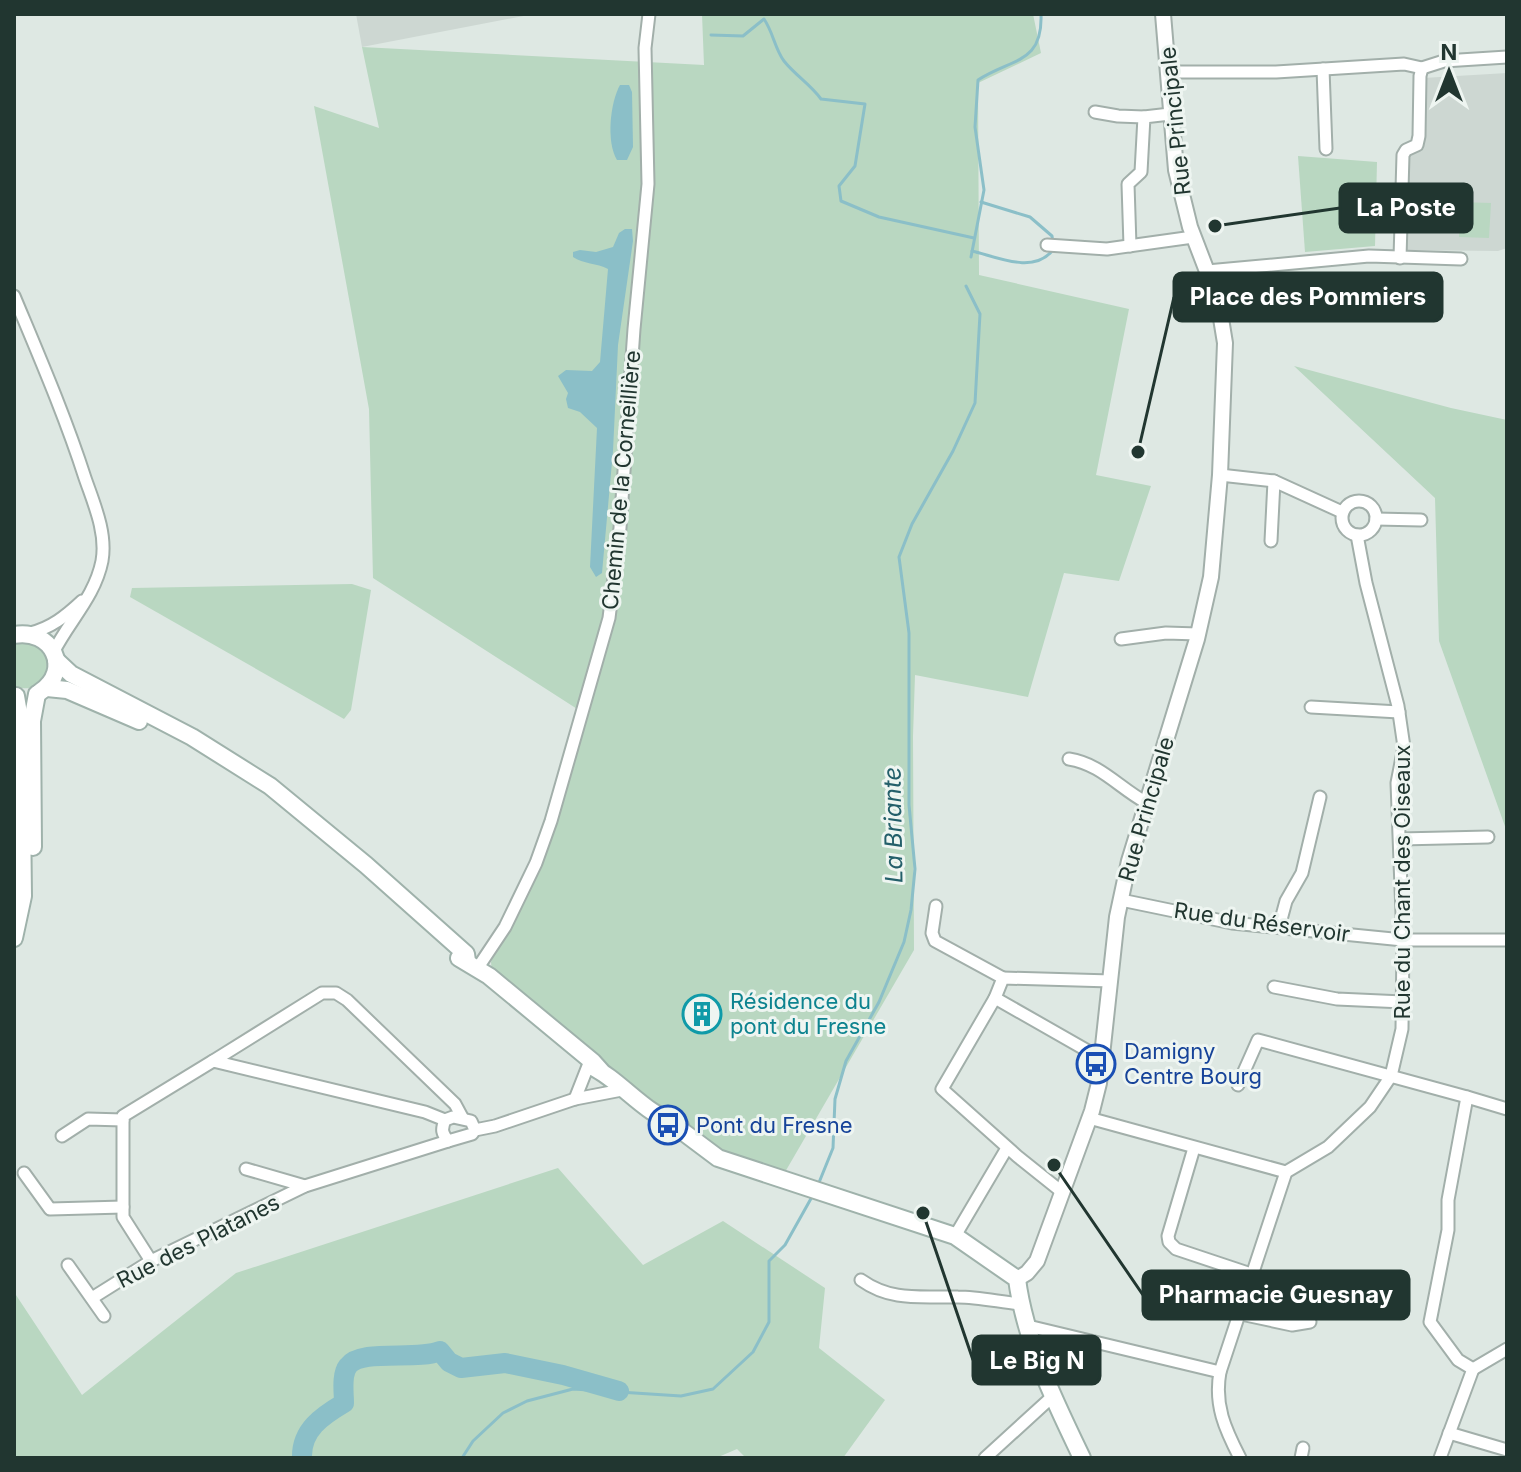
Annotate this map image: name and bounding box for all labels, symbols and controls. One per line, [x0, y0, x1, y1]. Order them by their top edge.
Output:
north arrow [1409, 32, 1489, 112]
text: N [1441, 39, 1457, 65]
street label: Rue Principale [1154, 45, 1196, 197]
callout: La Poste [1340, 184, 1472, 232]
text: La Poste [1356, 193, 1456, 222]
callout: Place des Pommiers [1174, 273, 1442, 321]
text: Place des Pommiers [1190, 282, 1426, 311]
street label: Chemin de la Corneillière [597, 349, 645, 611]
street label: Rue Principale [1113, 734, 1179, 884]
street label: Rue du Chant des Oiseaux [1389, 745, 1415, 1019]
water label: La Briante [877, 767, 909, 883]
street label: Rue du Réservoir [1172, 897, 1352, 947]
place label: Résidence du pont du Fresne [730, 988, 886, 1039]
building icon: Résidence du pont du Fresne [681, 993, 723, 1035]
place label: Damigny Centre Bourg [1124, 1038, 1262, 1089]
bus stop icon: Damigny Centre Bourg [1075, 1043, 1117, 1085]
bus stop icon: Pont du Fresne [647, 1104, 689, 1146]
place label: Pont du Fresne [696, 1112, 853, 1138]
street label: Rue des Platanes [112, 1189, 284, 1293]
callout: Pharmacie Guesnay [1143, 1271, 1409, 1319]
text: Pharmacie Guesnay [1159, 1280, 1394, 1309]
callout: Le Big N [973, 1336, 1100, 1384]
text: Le Big N [989, 1346, 1085, 1375]

